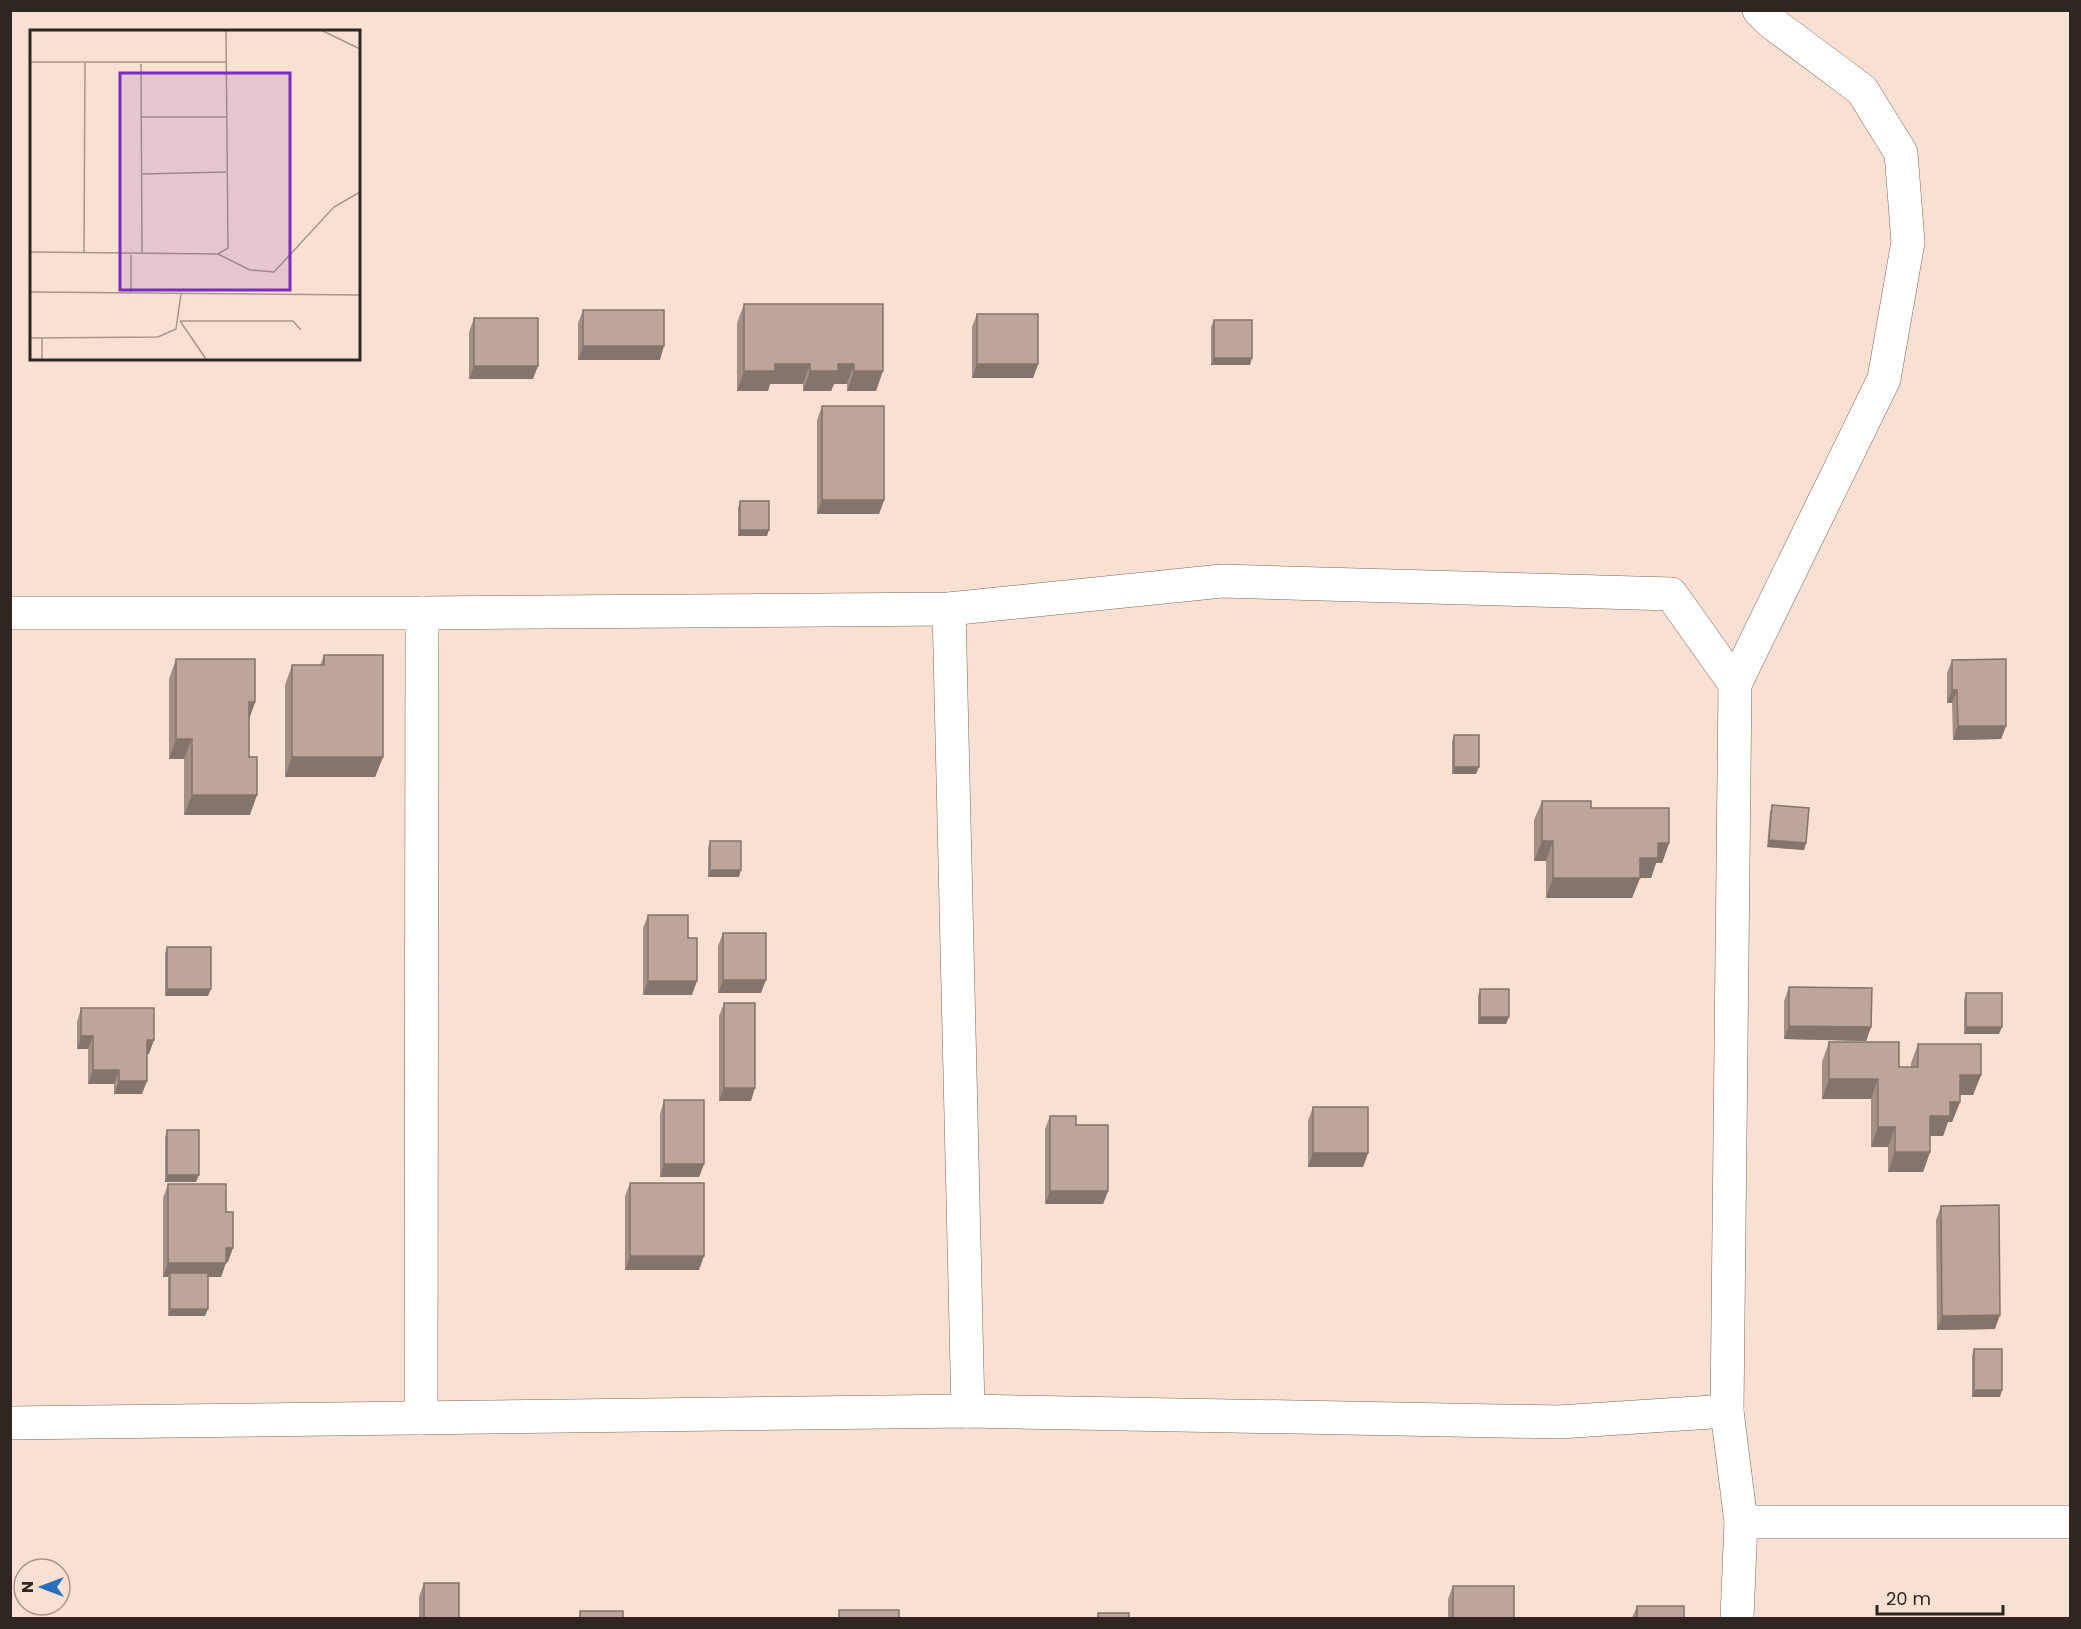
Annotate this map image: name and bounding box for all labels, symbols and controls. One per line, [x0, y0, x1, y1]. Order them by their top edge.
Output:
inset map [30, 30, 360, 360]
north arrow [12, 1557, 72, 1617]
scale bar [1877, 1578, 2003, 1616]
text: N [16, 1581, 39, 1593]
text: 20 m [1886, 1586, 1931, 1611]

